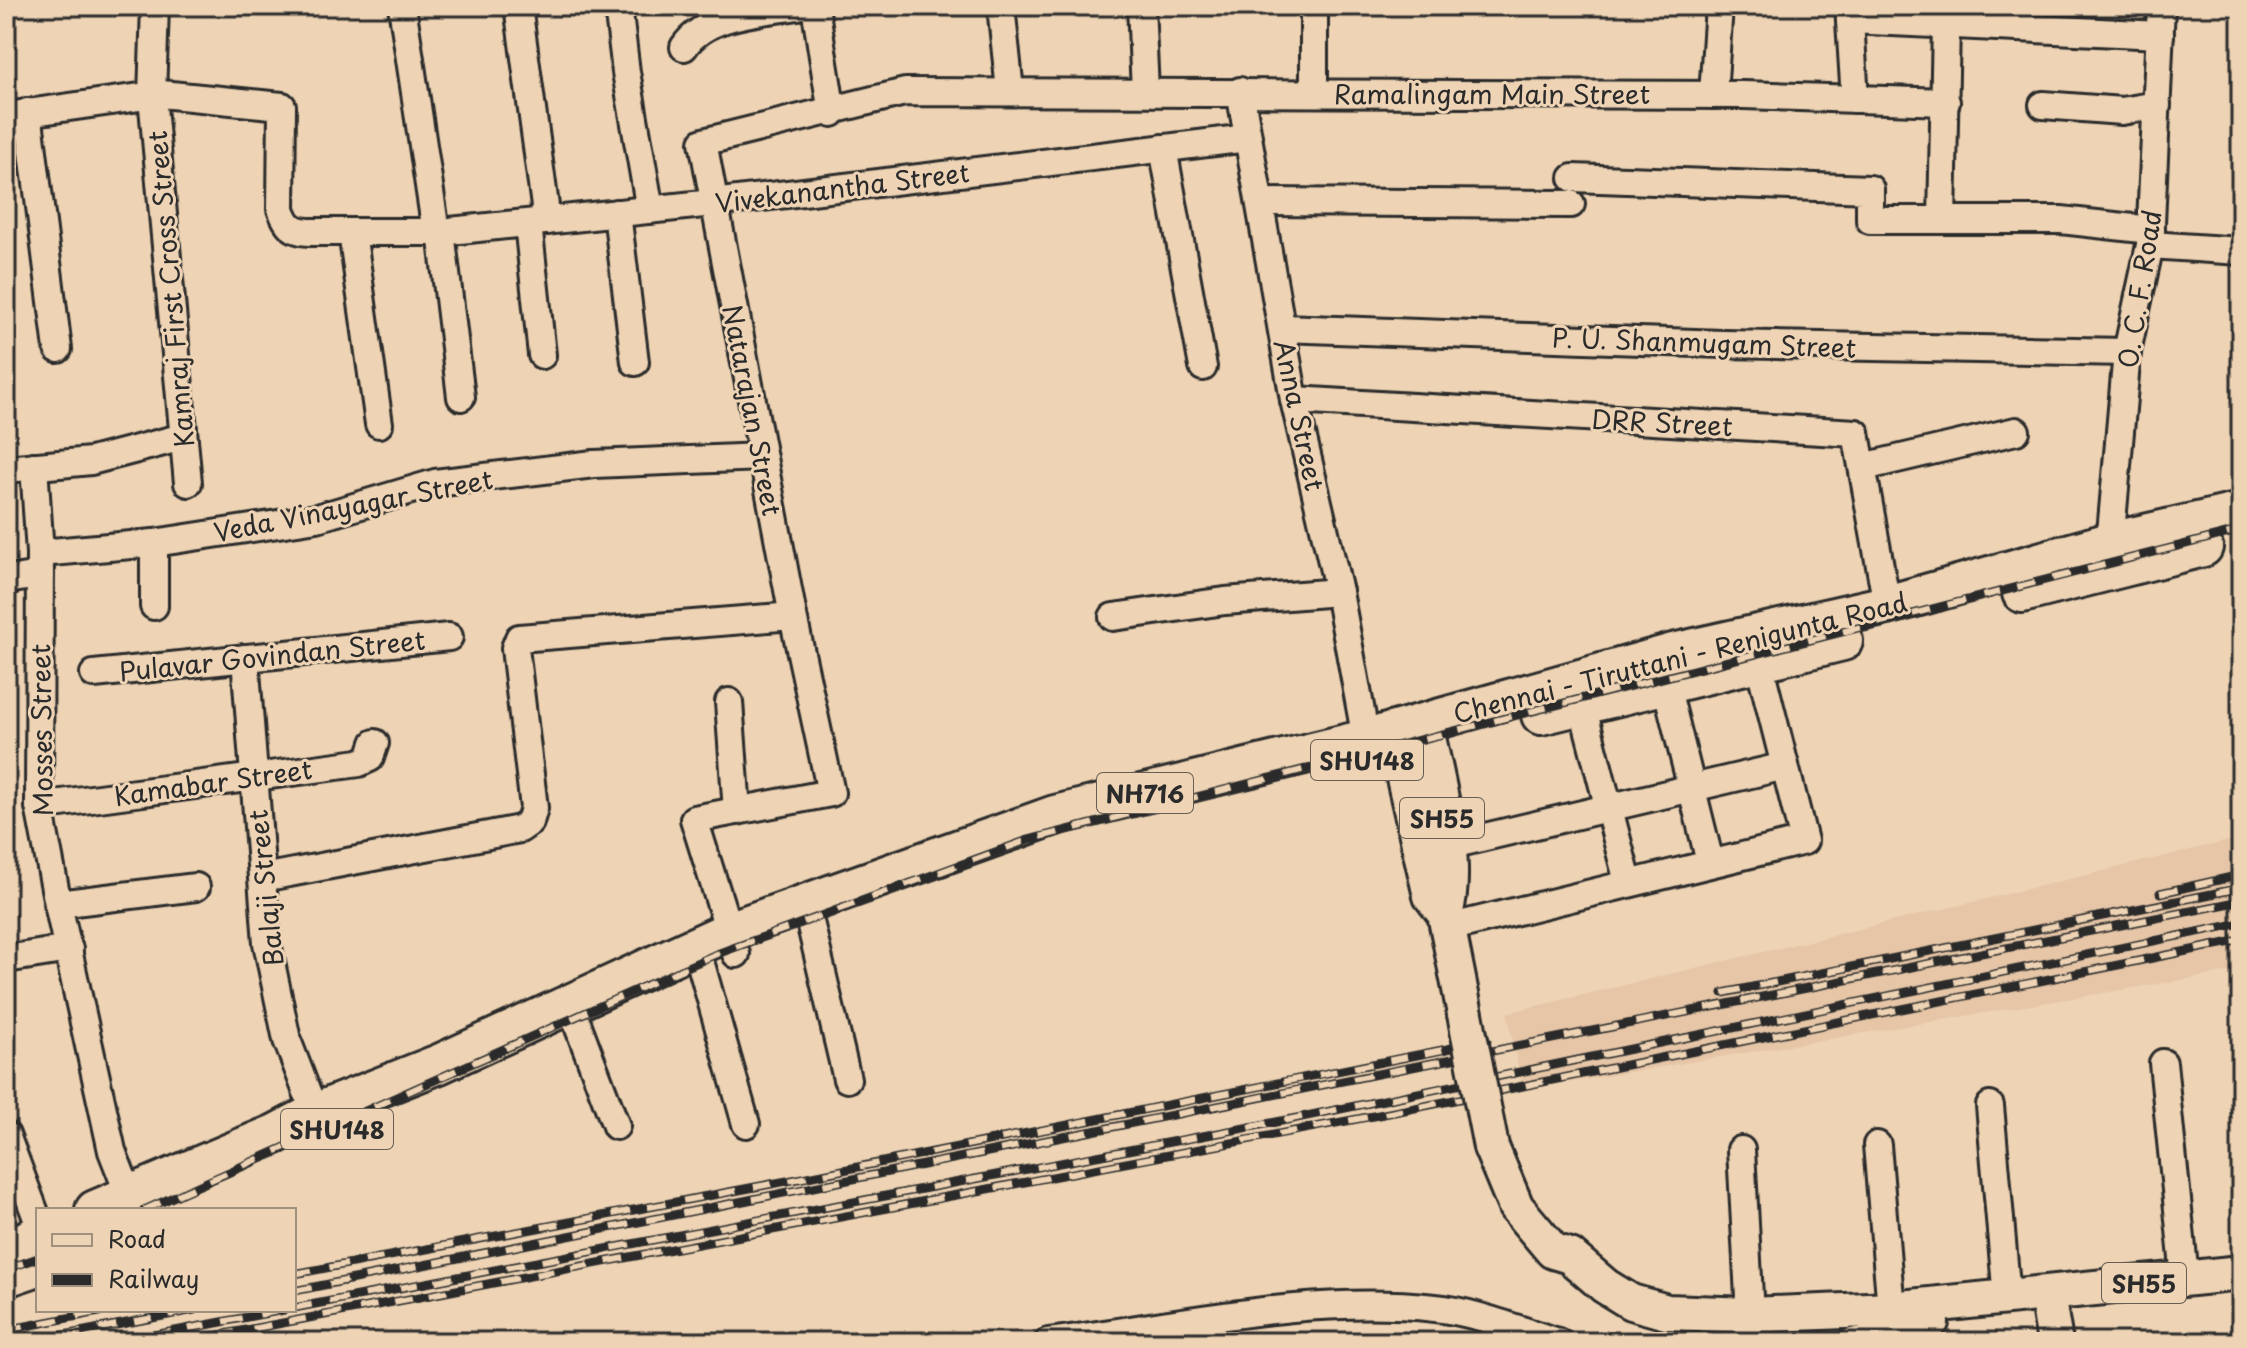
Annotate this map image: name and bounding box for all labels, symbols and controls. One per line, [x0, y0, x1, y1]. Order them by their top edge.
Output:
street label: Ramalingam Main Street [1334, 74, 1650, 113]
street label: Kamraj First Cross Street [137, 129, 203, 449]
street label: Vivekanantha Street [713, 152, 971, 222]
street label: O. C. F. Road [2107, 207, 2171, 371]
street label: Natarajan Street [713, 301, 793, 519]
street label: P. U. Shanmugam Street [1551, 317, 1857, 367]
street label: Anna Street [1265, 336, 1335, 494]
street label: DRR Street [1590, 399, 1734, 445]
street label: Veda Vinayagar Street [210, 459, 496, 551]
street label: Chennai - Tiruttani - Renigunta Road [1449, 582, 1911, 732]
street label: Pulavar Govindan Street [117, 620, 427, 690]
street label: Mosses Street [20, 643, 62, 817]
road number: SHU148 [1311, 740, 1423, 780]
street label: Kamabar Street [112, 749, 314, 815]
road number: NH716 [1097, 773, 1193, 813]
road number: SH55 [1400, 798, 1484, 838]
street label: Balaji Street [237, 808, 293, 968]
road number: SHU148 [281, 1109, 393, 1149]
legend [36, 1208, 296, 1312]
text: Road [108, 1220, 166, 1256]
text: Railway [108, 1260, 199, 1296]
road number: SH55 [2102, 1263, 2186, 1303]

